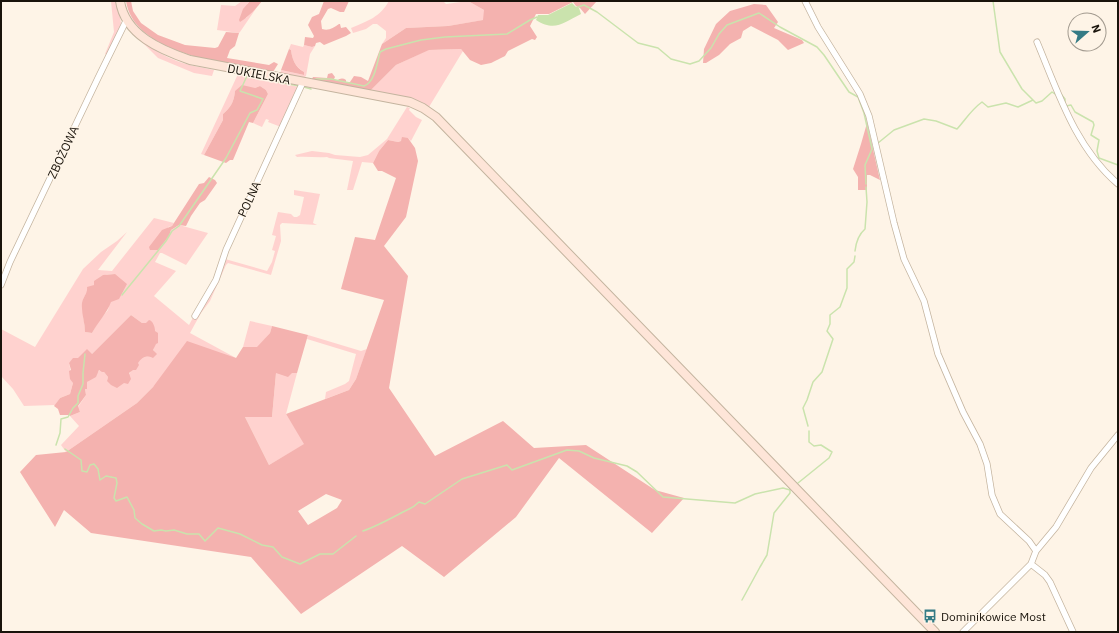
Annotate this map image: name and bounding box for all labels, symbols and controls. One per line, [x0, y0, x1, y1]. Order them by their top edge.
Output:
north arrow [1067, 12, 1107, 52]
text: N [1088, 22, 1104, 35]
street label: DUKIELSKA [226, 61, 292, 88]
street label: ZBOŻOWA [44, 123, 82, 181]
street label: POLNA [234, 178, 264, 219]
bus stop icon: Dominikowice Most [922, 608, 938, 624]
place label: Dominikowice Most [941, 609, 1046, 624]

